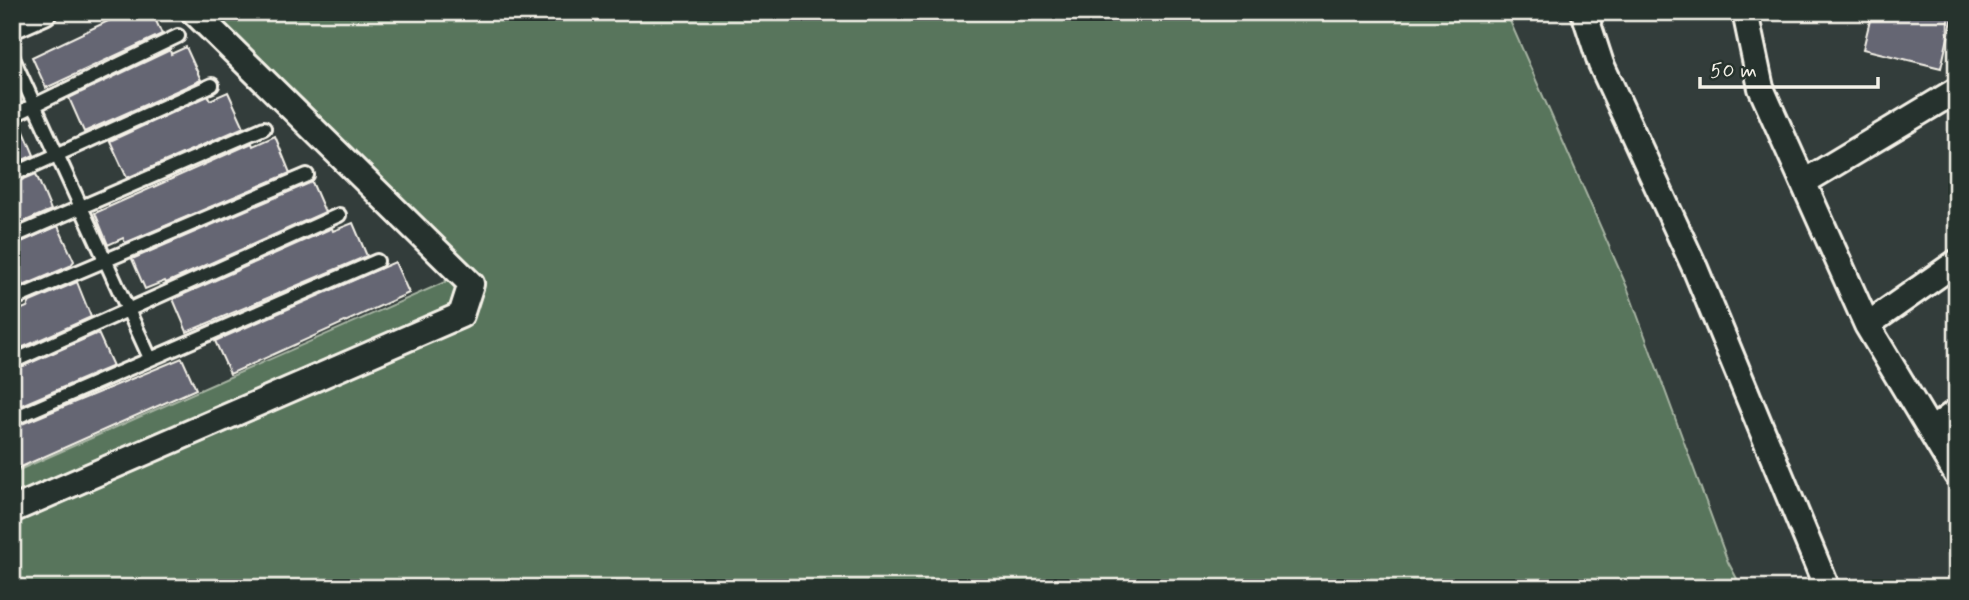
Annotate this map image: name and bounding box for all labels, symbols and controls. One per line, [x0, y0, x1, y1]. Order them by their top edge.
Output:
scale bar [1700, 46, 1878, 90]
text: 50 m [1710, 57, 1757, 85]

